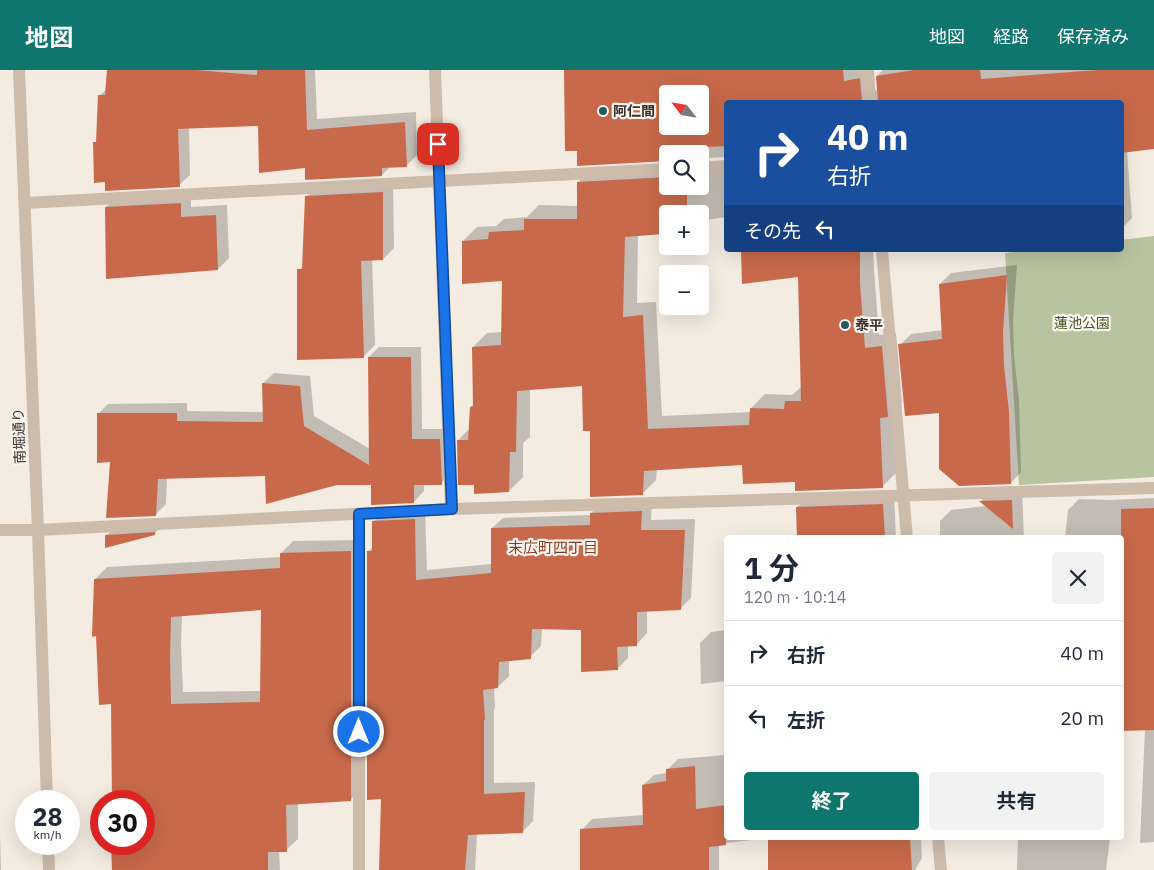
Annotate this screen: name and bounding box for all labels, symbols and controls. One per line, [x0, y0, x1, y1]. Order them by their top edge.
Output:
text: 地図 [25, 21, 73, 53]
text: 地図 [929, 25, 965, 48]
text: 経路 [993, 25, 1029, 48]
text: 保存済み [1057, 25, 1129, 48]
north arrow [659, 85, 709, 135]
map controls [659, 85, 709, 315]
place label: 阿仁間 [613, 102, 655, 120]
marker: 阿仁間 [597, 105, 609, 117]
text: 40 m [827, 114, 909, 160]
icon: right [744, 120, 809, 185]
pin [417, 123, 459, 165]
icon: arrive [424, 130, 452, 158]
button: search [659, 145, 709, 195]
text: 右折 [827, 161, 871, 190]
button: + [659, 205, 709, 255]
icon: left [811, 215, 839, 243]
text: その先 [744, 219, 801, 243]
button: − [659, 265, 709, 315]
park label: 蓮池公園 [1054, 314, 1110, 332]
place label: 泰平 [855, 316, 883, 334]
marker: 泰平 [839, 319, 851, 331]
street label: 南堀通り [9, 408, 29, 464]
district label: 末広町四丁目 [508, 538, 598, 557]
text: 1 分 [744, 548, 799, 587]
button: close [1052, 552, 1104, 604]
text: 120 m · 10:14 [744, 587, 846, 607]
icon: right [744, 639, 772, 667]
text: 40 m [1060, 641, 1104, 665]
text: 右折 [787, 643, 825, 667]
icon: left [744, 704, 772, 732]
position arrow [332, 705, 384, 757]
text: 20 m [1060, 706, 1104, 730]
text: 左折 [787, 708, 825, 732]
button: 終了 [744, 772, 919, 830]
button: 共有 [929, 772, 1104, 830]
speed limit sign: 30 [90, 790, 155, 855]
text: 28 [32, 800, 63, 833]
text: km/h [33, 827, 62, 842]

